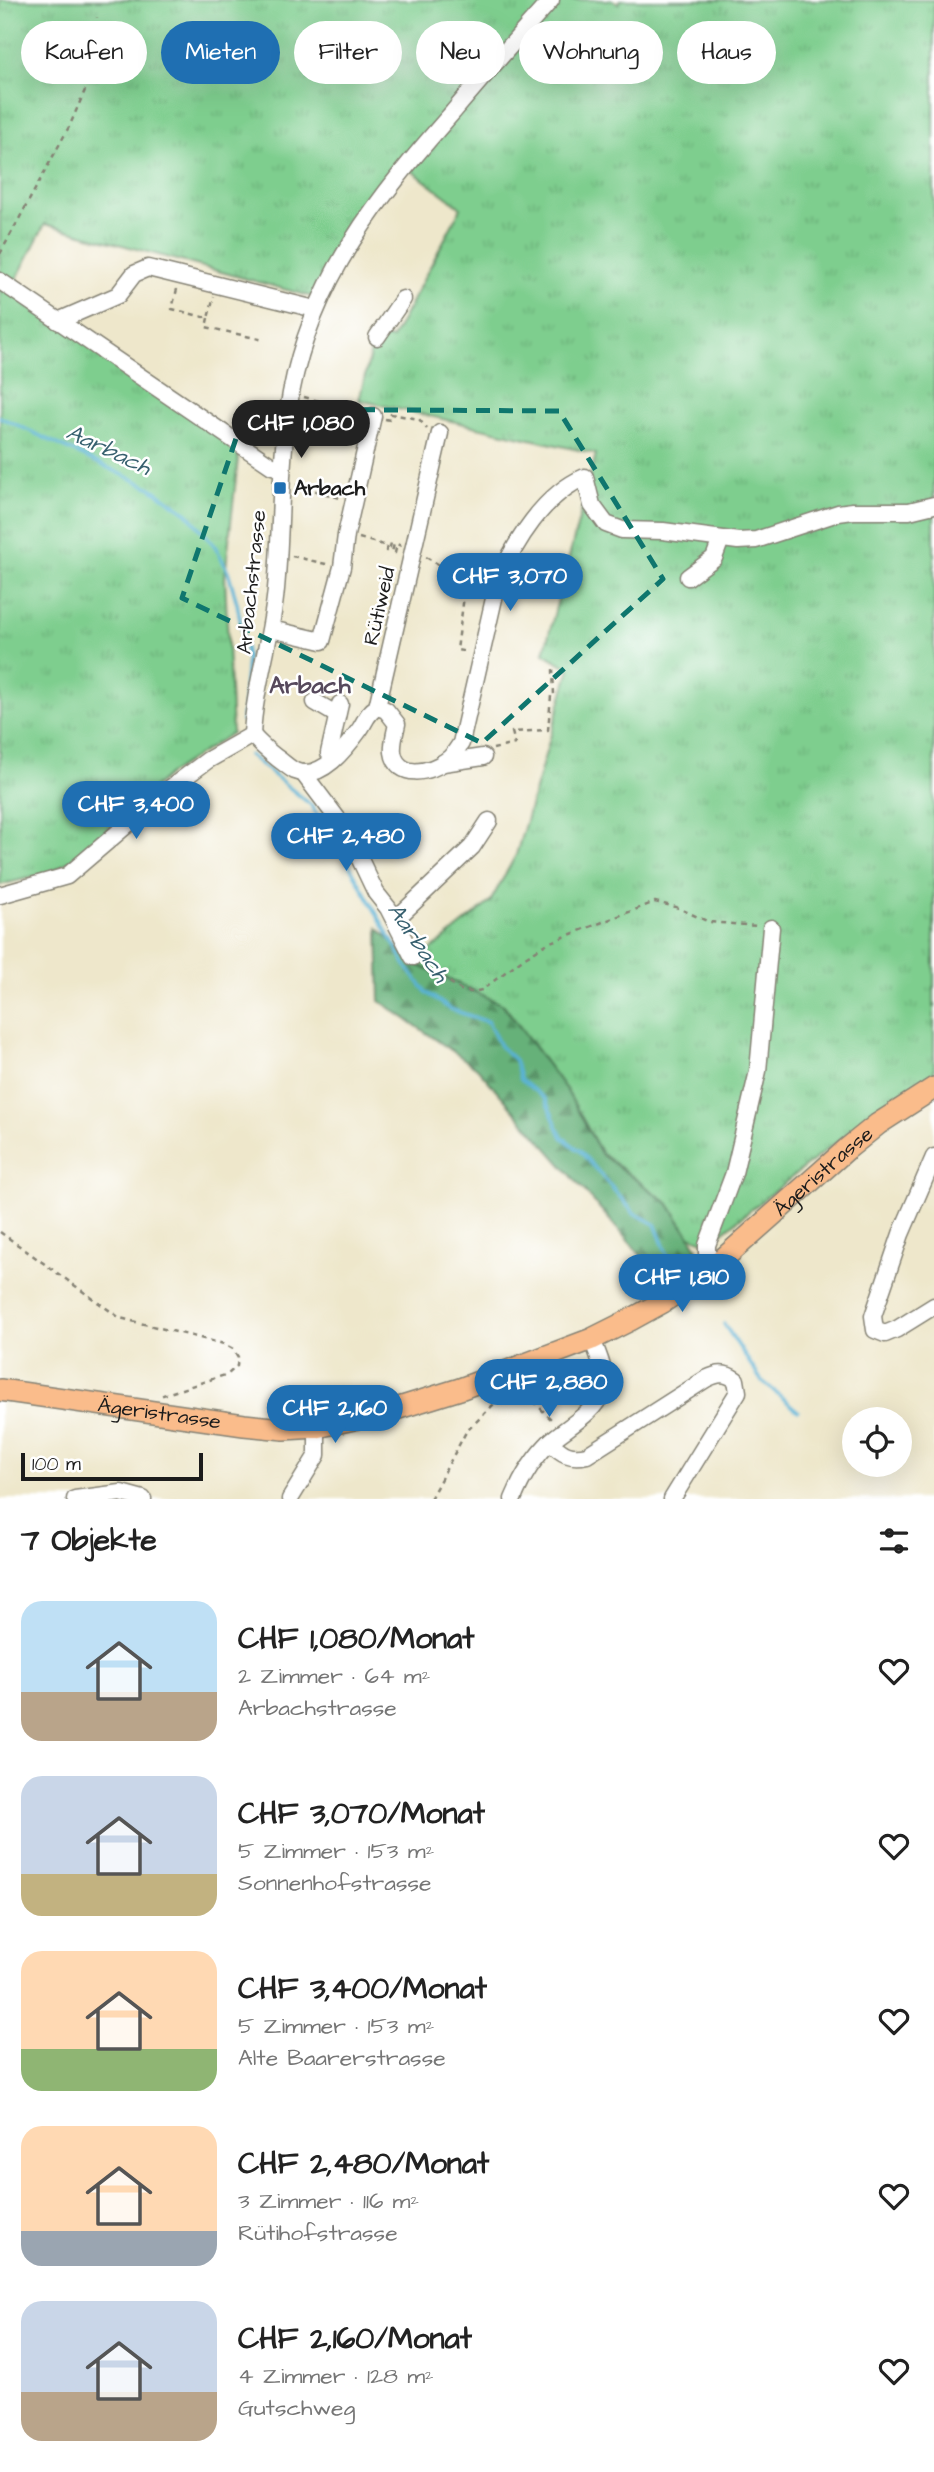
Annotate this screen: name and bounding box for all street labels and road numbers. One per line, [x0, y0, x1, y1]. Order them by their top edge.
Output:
street label: Arbachstrasse [230, 508, 273, 656]
street label: Rütiweid [356, 564, 403, 648]
street label: Ägeristrasse [767, 1120, 879, 1223]
street label: Ägeristrasse [96, 1390, 223, 1437]

